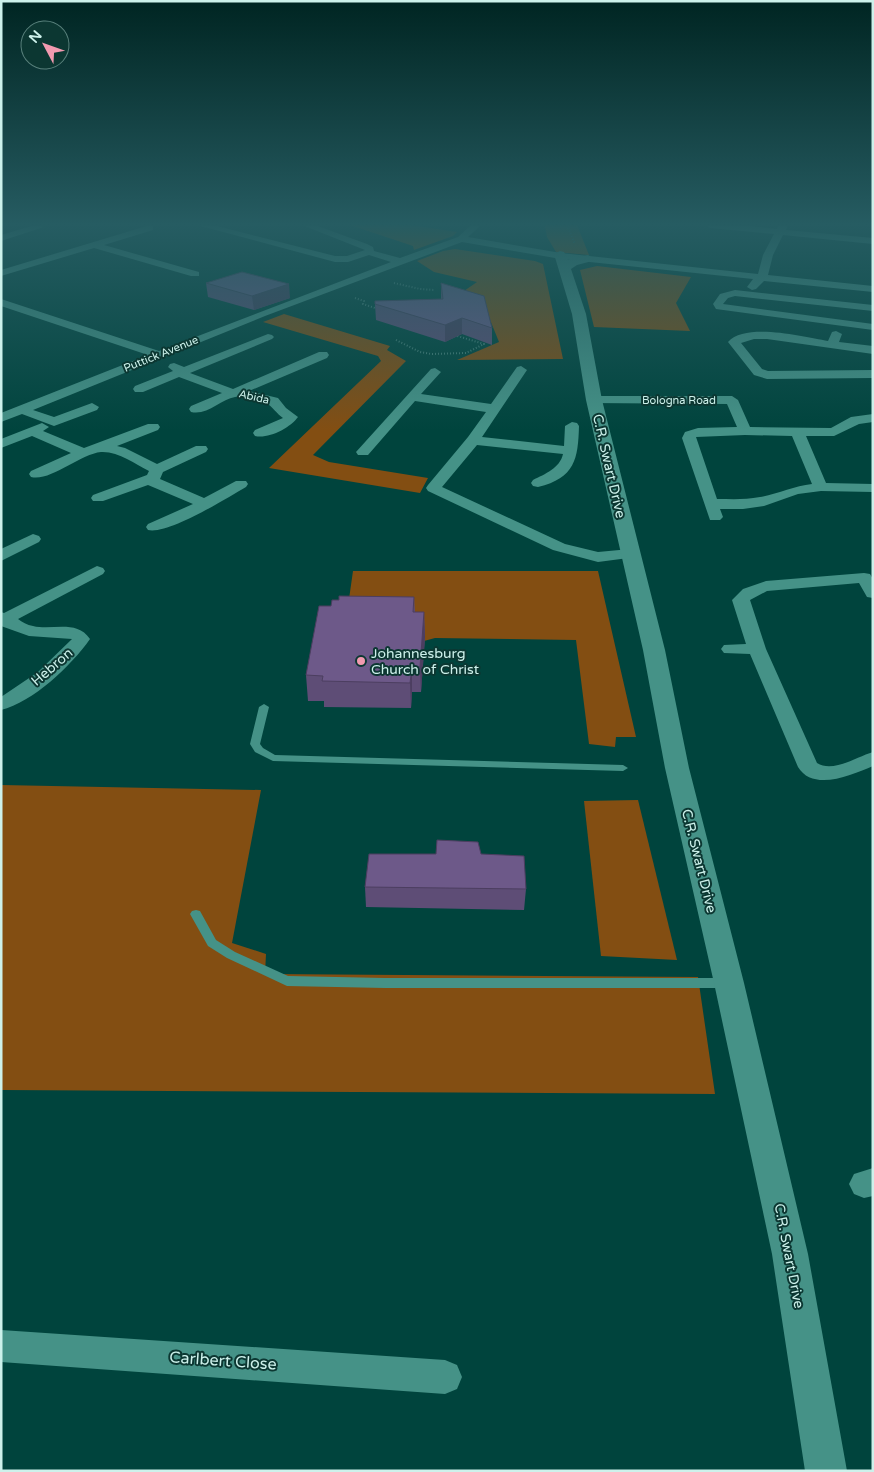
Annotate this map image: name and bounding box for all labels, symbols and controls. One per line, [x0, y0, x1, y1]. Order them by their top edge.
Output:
north arrow [20, 20, 70, 70]
text: N [25, 27, 46, 47]
street label: Puttick Avenue [122, 333, 200, 375]
street label: Abida [237, 387, 271, 407]
street label: Bologna Road [642, 394, 716, 407]
street label: C.R. Swart Drive [589, 412, 629, 520]
street label: Hebron [28, 644, 76, 690]
place label: Johannesburg Church of Christ [371, 645, 480, 678]
marker: Johannesburg Church of Christ [355, 655, 367, 667]
street label: C.R. Swart Drive [678, 807, 720, 915]
street label: C.R. Swart Drive [770, 1202, 808, 1310]
street label: Carlbert Close [169, 1347, 277, 1375]

